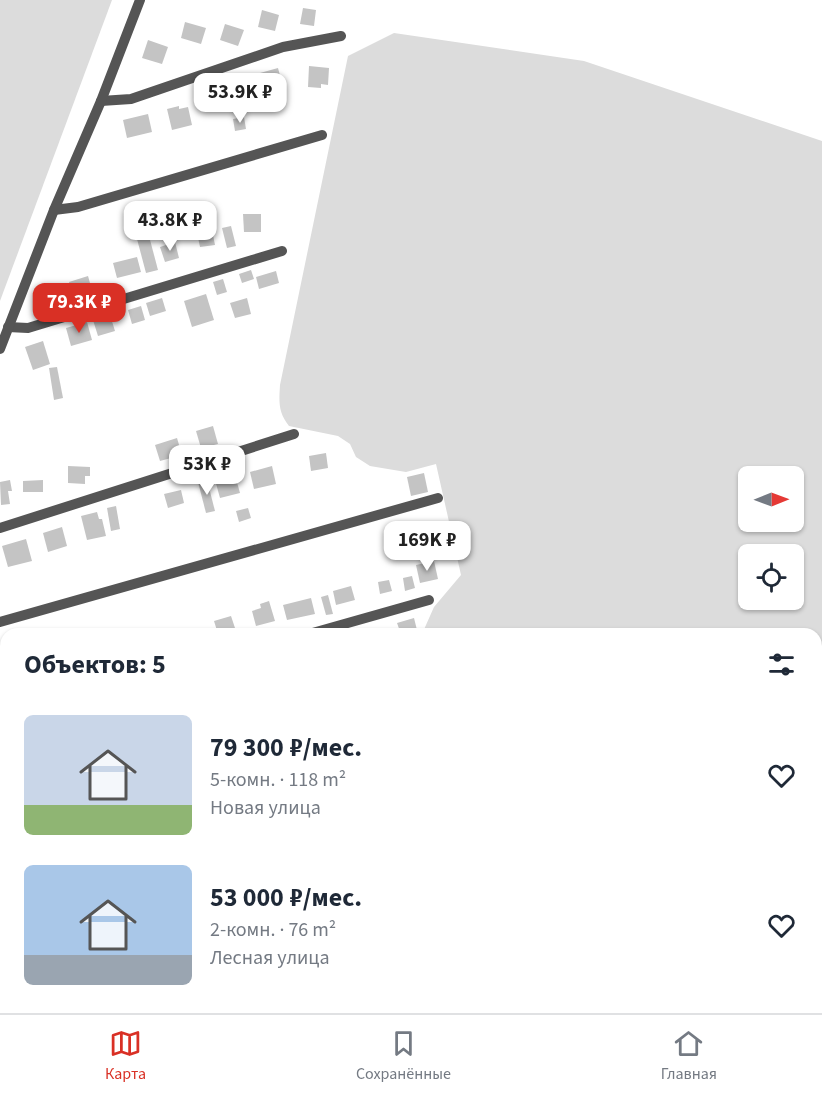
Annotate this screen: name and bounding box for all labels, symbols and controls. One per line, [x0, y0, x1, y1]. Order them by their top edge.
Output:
pin: 53.9K ₽ [185, 73, 295, 124]
text: 53.9K ₽ [208, 78, 272, 106]
pin: 43.8K ₽ [115, 201, 225, 252]
text: 43.8K ₽ [138, 206, 202, 234]
pin: 79.3K ₽ [24, 283, 134, 334]
text: 79.3K ₽ [47, 288, 111, 316]
pin: 53K ₽ [165, 445, 249, 496]
text: 53K ₽ [183, 450, 231, 478]
north arrow [738, 466, 804, 532]
map controls [738, 466, 804, 610]
pin: 169K ₽ [378, 521, 476, 572]
text: 169K ₽ [398, 526, 456, 554]
button: locate [738, 544, 804, 610]
text: Объектов: 5 [24, 646, 166, 683]
icon: filters [765, 648, 798, 681]
text: 79 300 ₽/мес. [210, 729, 362, 766]
icon: home [72, 739, 144, 811]
icon: heart [765, 759, 798, 792]
text: 5-комн. · 118 m² [210, 766, 346, 794]
text: Новая улица [210, 794, 321, 822]
text: 53 000 ₽/мес. [210, 879, 362, 916]
icon: home [72, 889, 144, 961]
icon: heart [765, 909, 798, 942]
text: 2-комн. · 76 m² [210, 916, 336, 944]
text: Лесная улица [210, 944, 330, 972]
tab: Карта [105, 1027, 146, 1085]
tab: Сохранённые [356, 1027, 451, 1085]
tab: Главная [661, 1027, 717, 1085]

